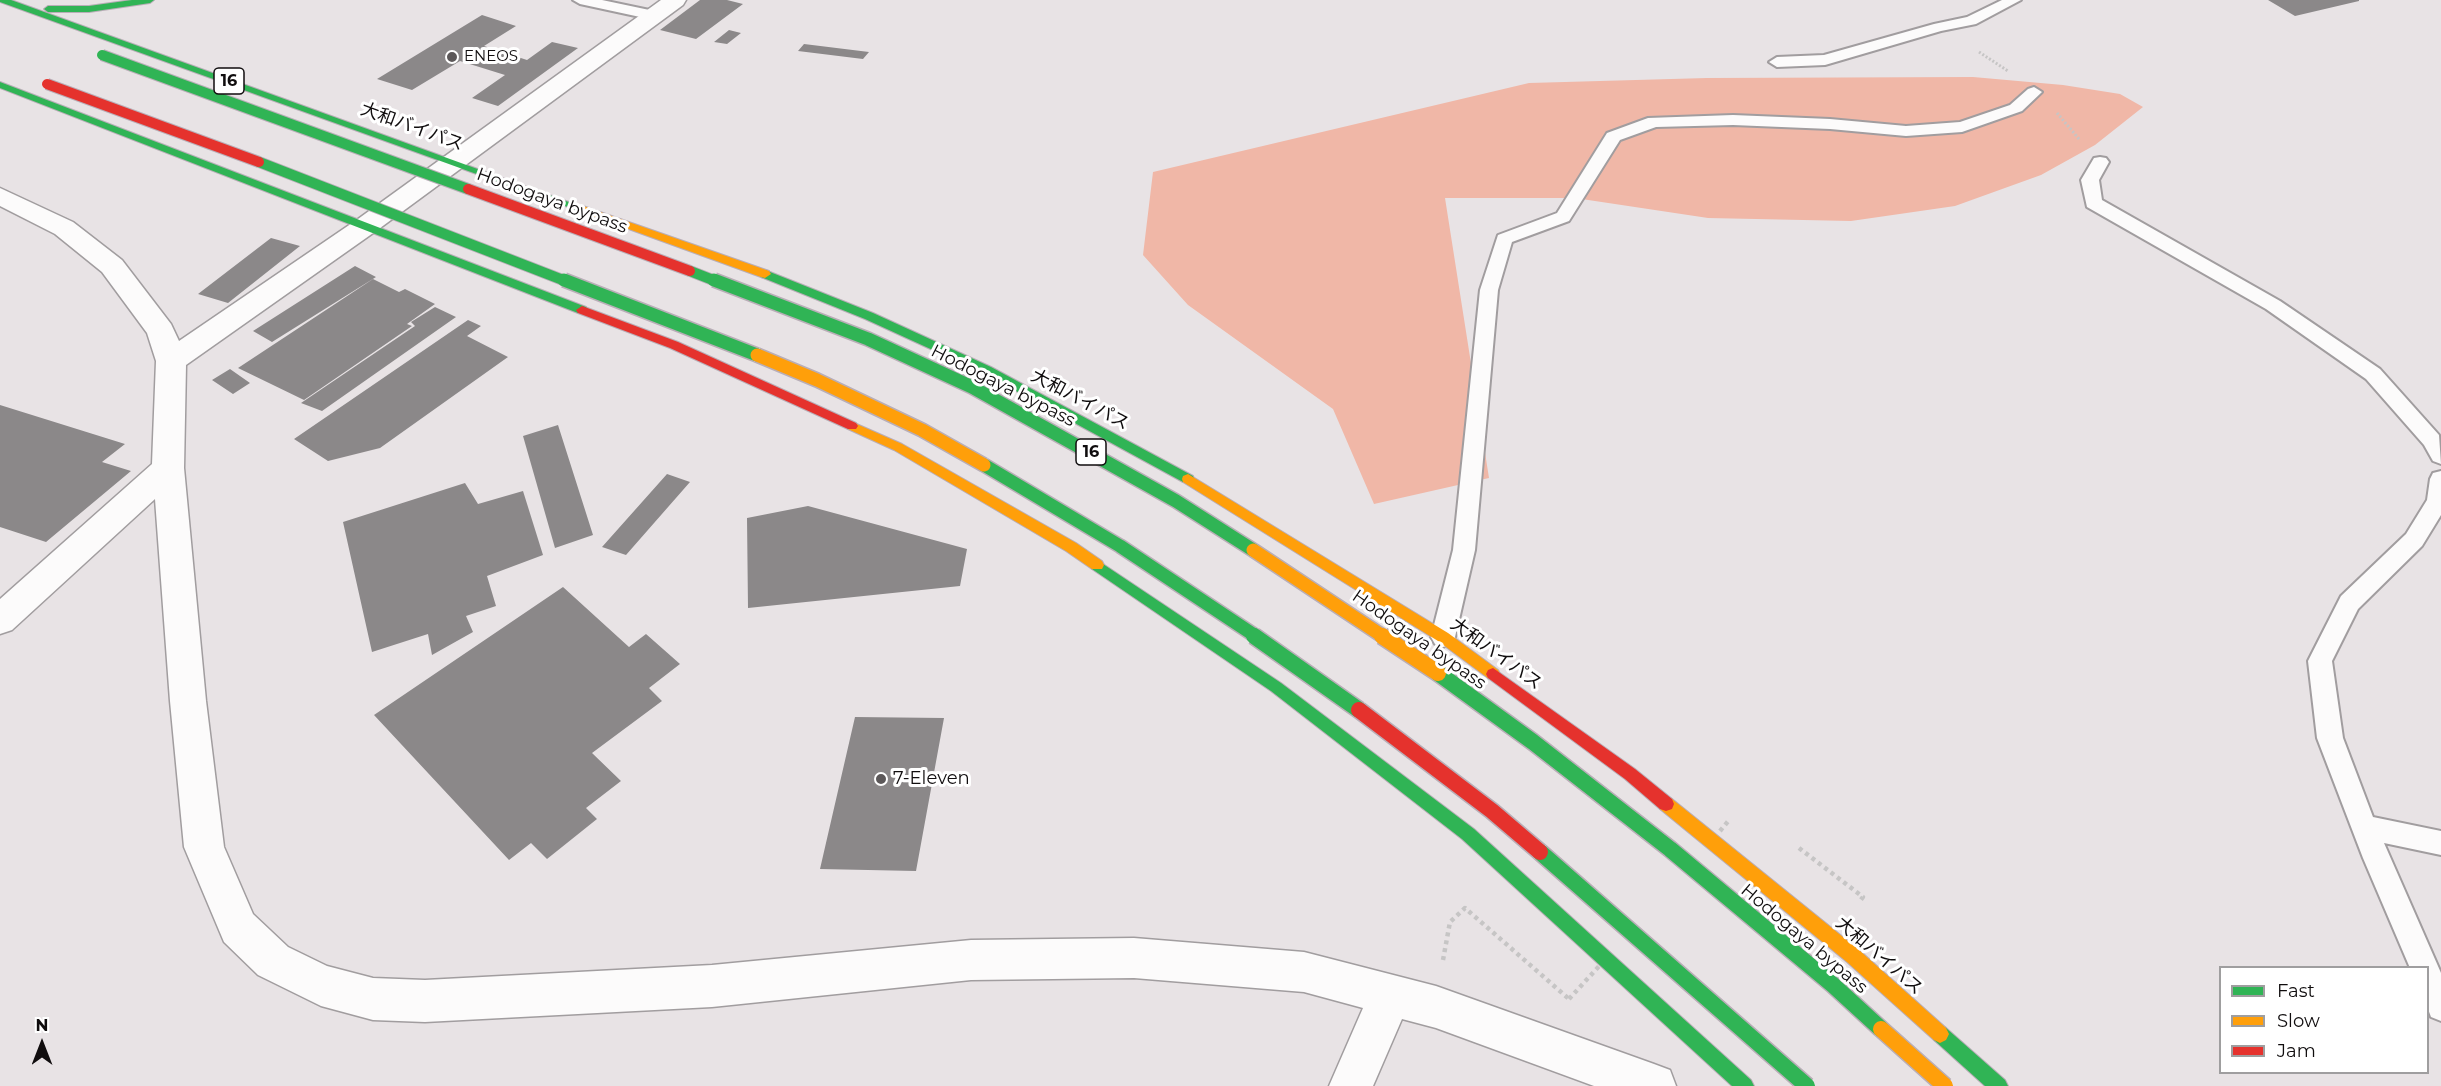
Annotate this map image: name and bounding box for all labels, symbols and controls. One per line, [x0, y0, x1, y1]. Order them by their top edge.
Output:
place label: ENEOS [464, 48, 518, 66]
marker: ENEOS [445, 50, 459, 64]
road number: 16 [214, 68, 244, 94]
street label: 大和バイパス [358, 98, 466, 156]
street label: Hodogaya bypass [474, 164, 630, 238]
street label: Hodogaya bypass [927, 340, 1079, 432]
street label: 大和バイパス [1027, 365, 1133, 435]
road number: 16 [1076, 439, 1106, 465]
street label: Hodogaya bypass [1348, 586, 1490, 694]
street label: 大和バイパス [1446, 614, 1546, 694]
place label: 7-Eleven [893, 768, 970, 790]
marker: 7-Eleven [874, 772, 888, 786]
street label: Hodogaya bypass [1736, 880, 1872, 998]
street label: 大和バイパス [1831, 912, 1927, 1000]
legend [2219, 966, 2429, 1074]
text: Fast [2277, 980, 2315, 1002]
text: Slow [2277, 1010, 2320, 1032]
north arrow [12, 1014, 72, 1074]
text: N [36, 1016, 48, 1035]
text: Jam [2277, 1040, 2316, 1062]

